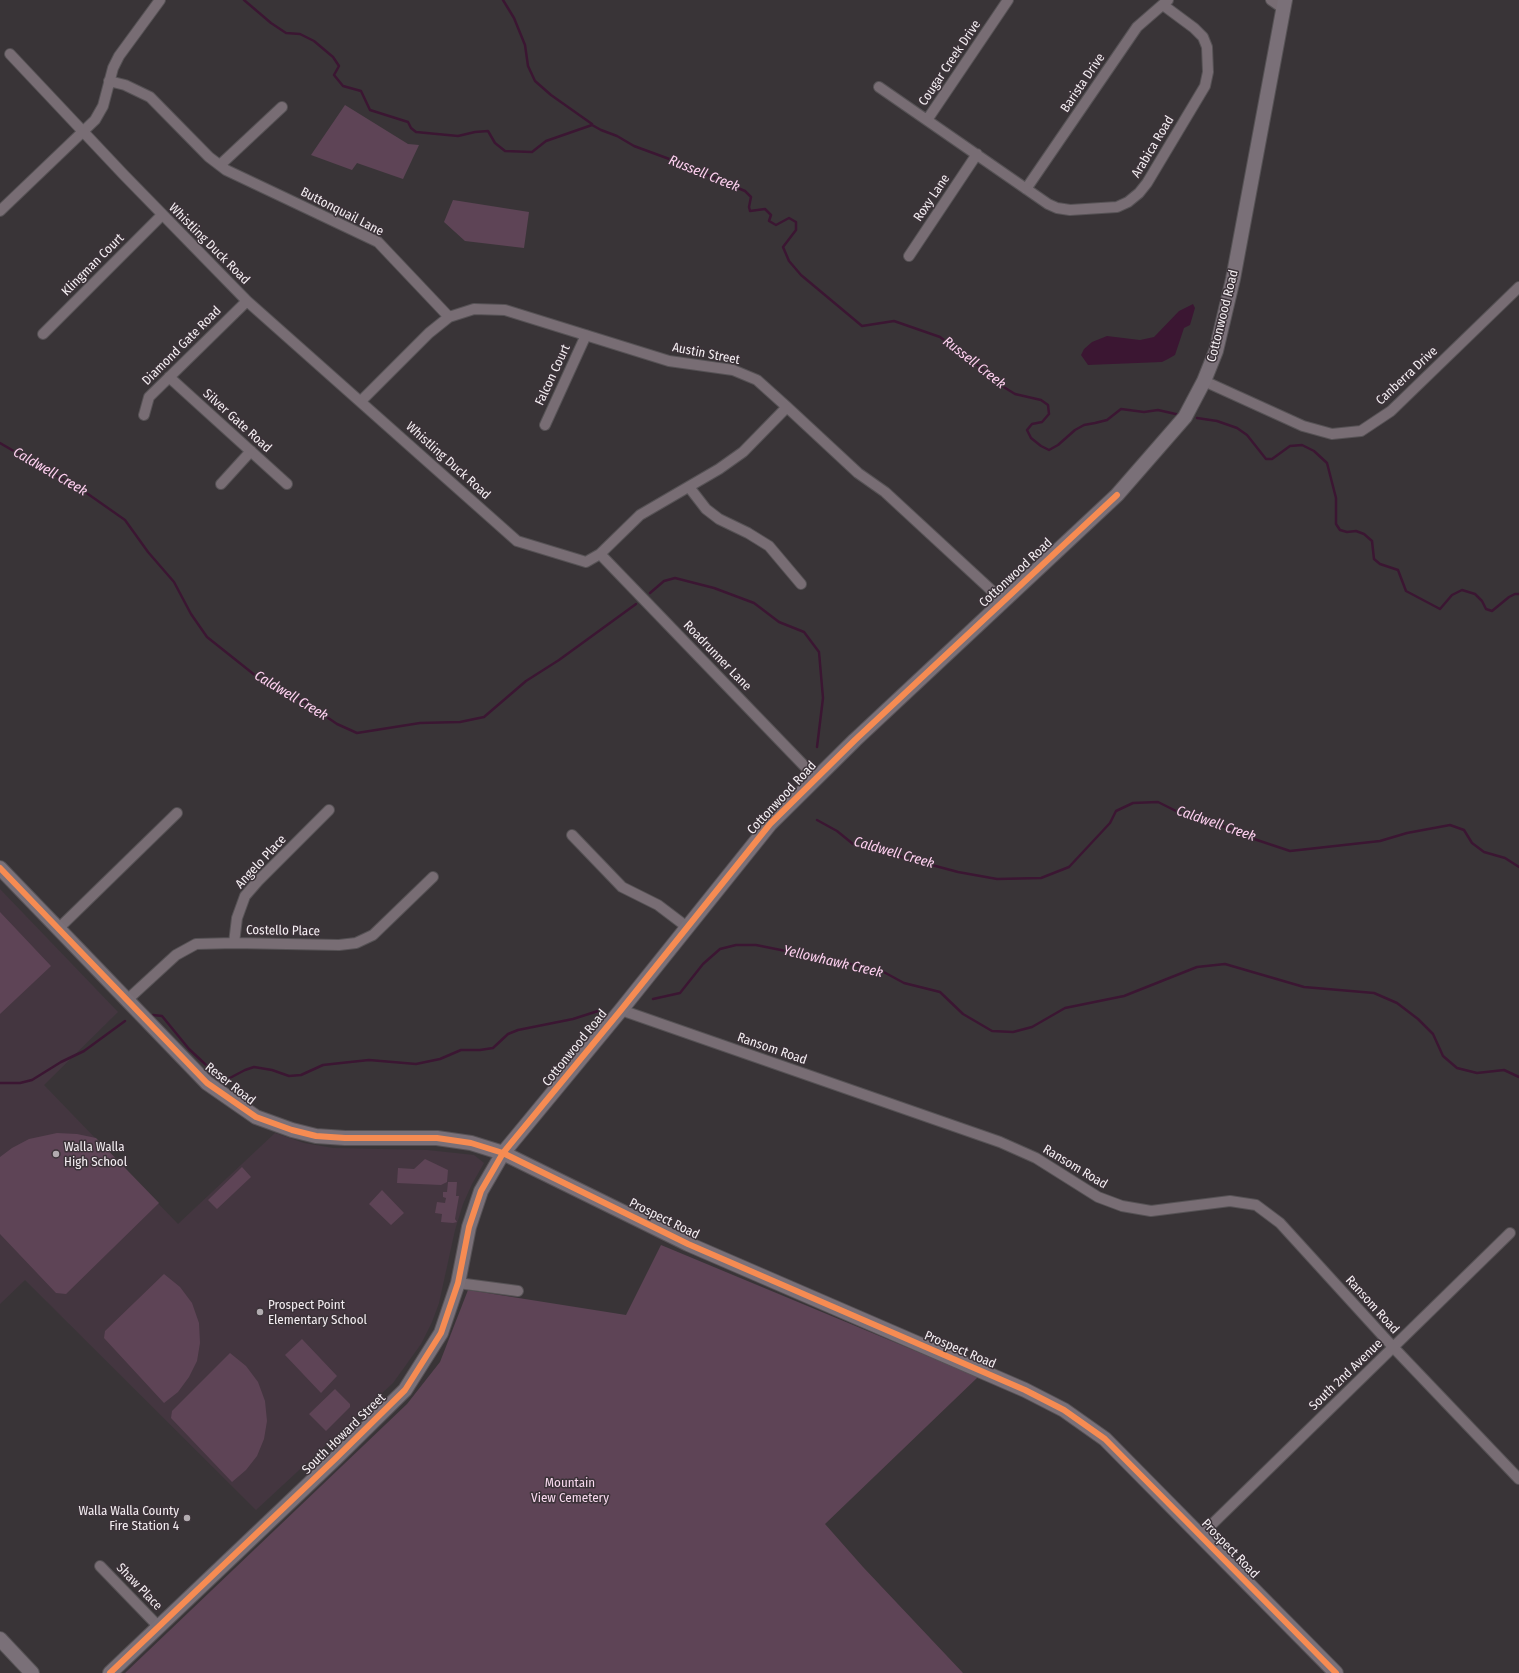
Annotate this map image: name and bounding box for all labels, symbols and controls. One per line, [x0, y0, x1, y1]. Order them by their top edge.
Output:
street label: Cougar Creek Drive [916, 17, 984, 109]
street label: Barista Drive [1058, 50, 1108, 116]
street label: Arabica Road [1128, 113, 1178, 181]
water label: Russell Creek [666, 152, 742, 196]
street label: Roxy Lane [911, 171, 953, 225]
street label: Buttonquail Lane [298, 184, 386, 240]
street label: Whistling Duck Road [165, 200, 253, 288]
street label: Klingman Court [59, 231, 127, 299]
street label: Cottonwood Road [1204, 268, 1242, 364]
street label: Diamond Gate Road [139, 303, 225, 389]
water label: Russell Creek [939, 333, 1009, 393]
street label: Austin Street [671, 340, 741, 368]
street label: Falcon Court [532, 342, 574, 408]
street label: Canberra Drive [1373, 343, 1441, 409]
street label: Silver Gate Road [199, 386, 275, 456]
street label: Whistling Duck Road [403, 419, 493, 503]
water label: Caldwell Creek [10, 444, 90, 500]
street label: Cottonwood Road [976, 535, 1056, 611]
street label: Roadrunner Lane [680, 618, 754, 694]
water label: Caldwell Creek [251, 667, 331, 725]
street label: Cottonwood Road [744, 758, 820, 838]
water label: Caldwell Creek [1174, 803, 1258, 845]
street label: Angelo Place [232, 832, 290, 892]
water label: Caldwell Creek [852, 834, 936, 872]
street label: Costello Place [246, 923, 320, 939]
water label: Yellowhawk Creek [782, 942, 884, 982]
street label: Cottonwood Road [539, 1006, 611, 1090]
street label: Ransom Road [735, 1030, 809, 1068]
street label: Reser Road [202, 1059, 258, 1109]
place label: Walla Walla High School [64, 1139, 127, 1170]
street label: Ransom Road [1040, 1142, 1110, 1192]
marker: Walla Walla High School [51, 1149, 61, 1159]
street label: Prospect Road [626, 1195, 702, 1243]
street label: Ransom Road [1342, 1273, 1402, 1337]
place label: Prospect Point Elementary School [268, 1297, 367, 1328]
marker: Prospect Point Elementary School [255, 1307, 265, 1317]
street label: Prospect Road [922, 1328, 998, 1372]
street label: South 2nd Avenue [1306, 1336, 1386, 1414]
street label: South Howard Street [299, 1390, 389, 1478]
park label: Mountain View Cemetery [531, 1475, 609, 1506]
place label: Walla Walla County Fire Station 4 [79, 1503, 179, 1534]
marker: Walla Walla County Fire Station 4 [182, 1513, 192, 1523]
street label: Prospect Road [1198, 1516, 1262, 1582]
street label: Shaw Place [113, 1560, 165, 1614]

